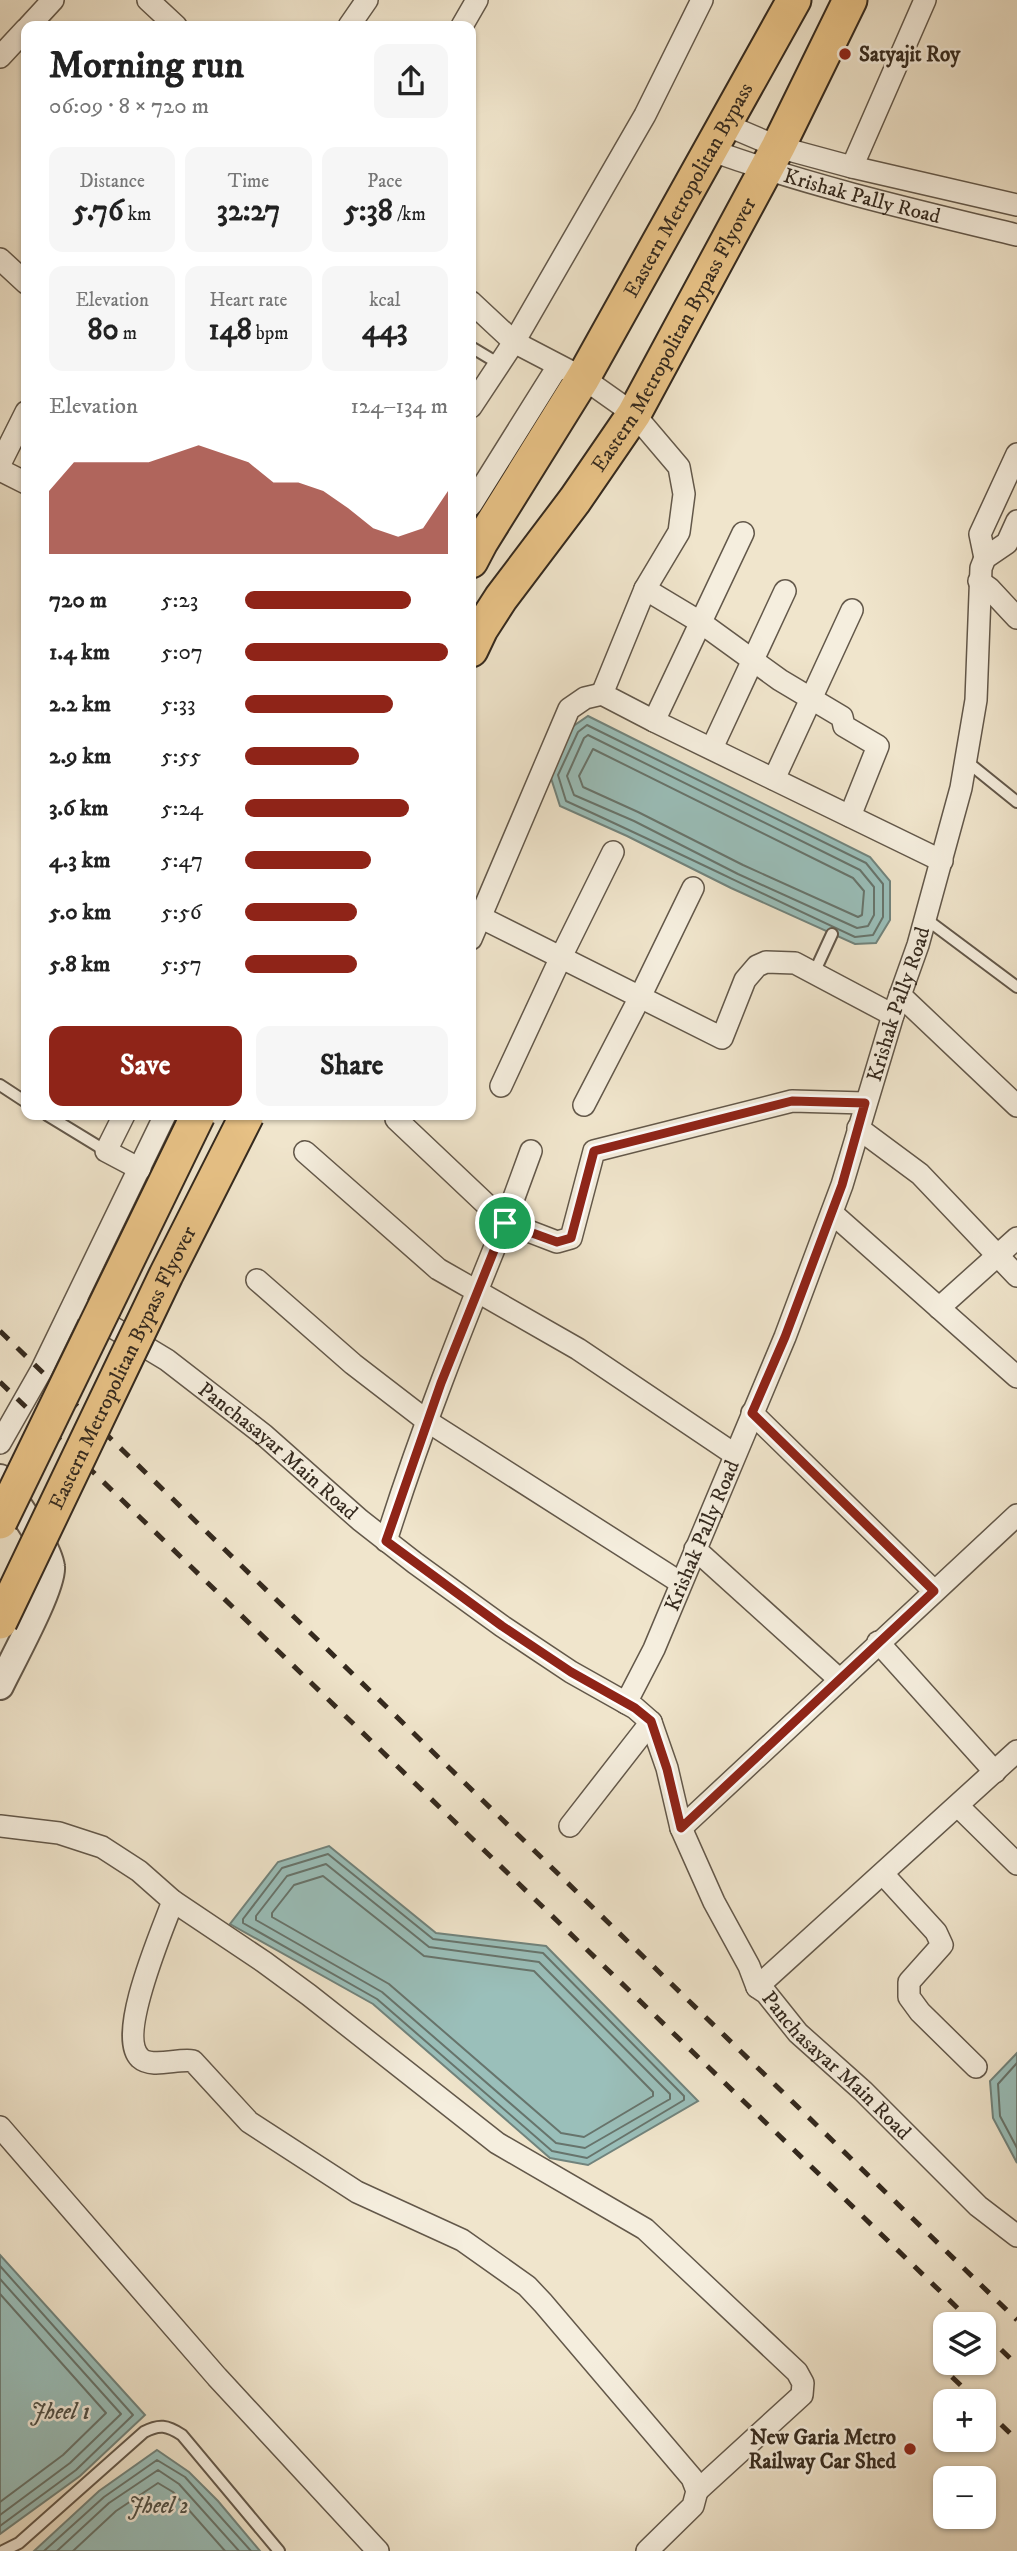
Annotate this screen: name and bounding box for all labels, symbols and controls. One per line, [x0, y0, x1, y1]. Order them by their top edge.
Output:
text: Morning run [49, 42, 244, 90]
place label: Satyajit Roy [859, 42, 961, 69]
button: share [374, 44, 448, 118]
marker: Satyajit Roy [837, 46, 853, 62]
street label: Eastern Metropolitan Bypass [618, 78, 759, 302]
text: 06:09 · 8 × 720 m [49, 92, 209, 121]
street label: Krishak Pally Road [780, 163, 944, 230]
text: Distance [79, 170, 145, 193]
text: Time [228, 170, 269, 193]
text: Pace [367, 170, 402, 193]
text: 5.76 [73, 193, 124, 230]
text: 32:27 [217, 193, 280, 230]
text: 5:38 [344, 193, 393, 230]
street label: Eastern Metropolitan Bypass Flyover [586, 193, 762, 477]
text: km [124, 203, 151, 226]
text: /km [393, 203, 426, 226]
text: Elevation [75, 289, 149, 312]
text: Heart rate [210, 289, 287, 312]
text: kcal [369, 289, 400, 312]
text: 80 [87, 312, 119, 349]
text: 148 [208, 312, 252, 349]
text: 443 [362, 312, 408, 349]
text: m [119, 322, 137, 345]
text: bpm [252, 322, 289, 345]
text: Elevation [49, 392, 138, 421]
text: 124–134 m [350, 392, 448, 421]
text: 720 m [49, 586, 107, 615]
text: 5:23 [161, 586, 198, 615]
text: 1.4 km [49, 638, 110, 667]
text: 5:07 [161, 638, 203, 667]
text: 2.2 km [49, 690, 111, 719]
text: 5:33 [161, 690, 196, 719]
text: 2.9 km [49, 742, 111, 771]
text: 5:55 [161, 742, 201, 771]
text: 3.6 km [49, 794, 109, 823]
text: 5:24 [161, 794, 203, 823]
text: 4.3 km [49, 846, 110, 875]
text: 5:47 [161, 846, 203, 875]
text: 5.0 km [49, 898, 111, 927]
text: 5:56 [161, 898, 202, 927]
street label: Krishak Pally Road [862, 924, 936, 1085]
text: 5.8 km [49, 950, 110, 979]
text: 5:57 [161, 950, 202, 979]
button: Save [49, 1026, 242, 1106]
button: Share [256, 1026, 448, 1106]
pin [475, 1193, 535, 1253]
icon: arrive [486, 1204, 524, 1242]
street label: Eastern Metropolitan Bypass Flyover [44, 1222, 203, 1514]
street label: Panchasayar Main Road [193, 1377, 363, 1526]
street label: Krishak Pally Road [659, 1456, 746, 1615]
street label: Panchasayar Main Road [756, 1986, 917, 2146]
map controls [933, 2312, 996, 2529]
button: layers [933, 2312, 996, 2375]
button: + [933, 2389, 996, 2452]
water label: Jheel 1 [30, 2398, 90, 2427]
place label: New Garia Metro Railway Car Shed [749, 2425, 897, 2475]
marker: New Garia Metro Railway Car Shed [902, 2441, 918, 2457]
button: − [933, 2466, 996, 2529]
water label: Jheel 2 [128, 2492, 188, 2521]

